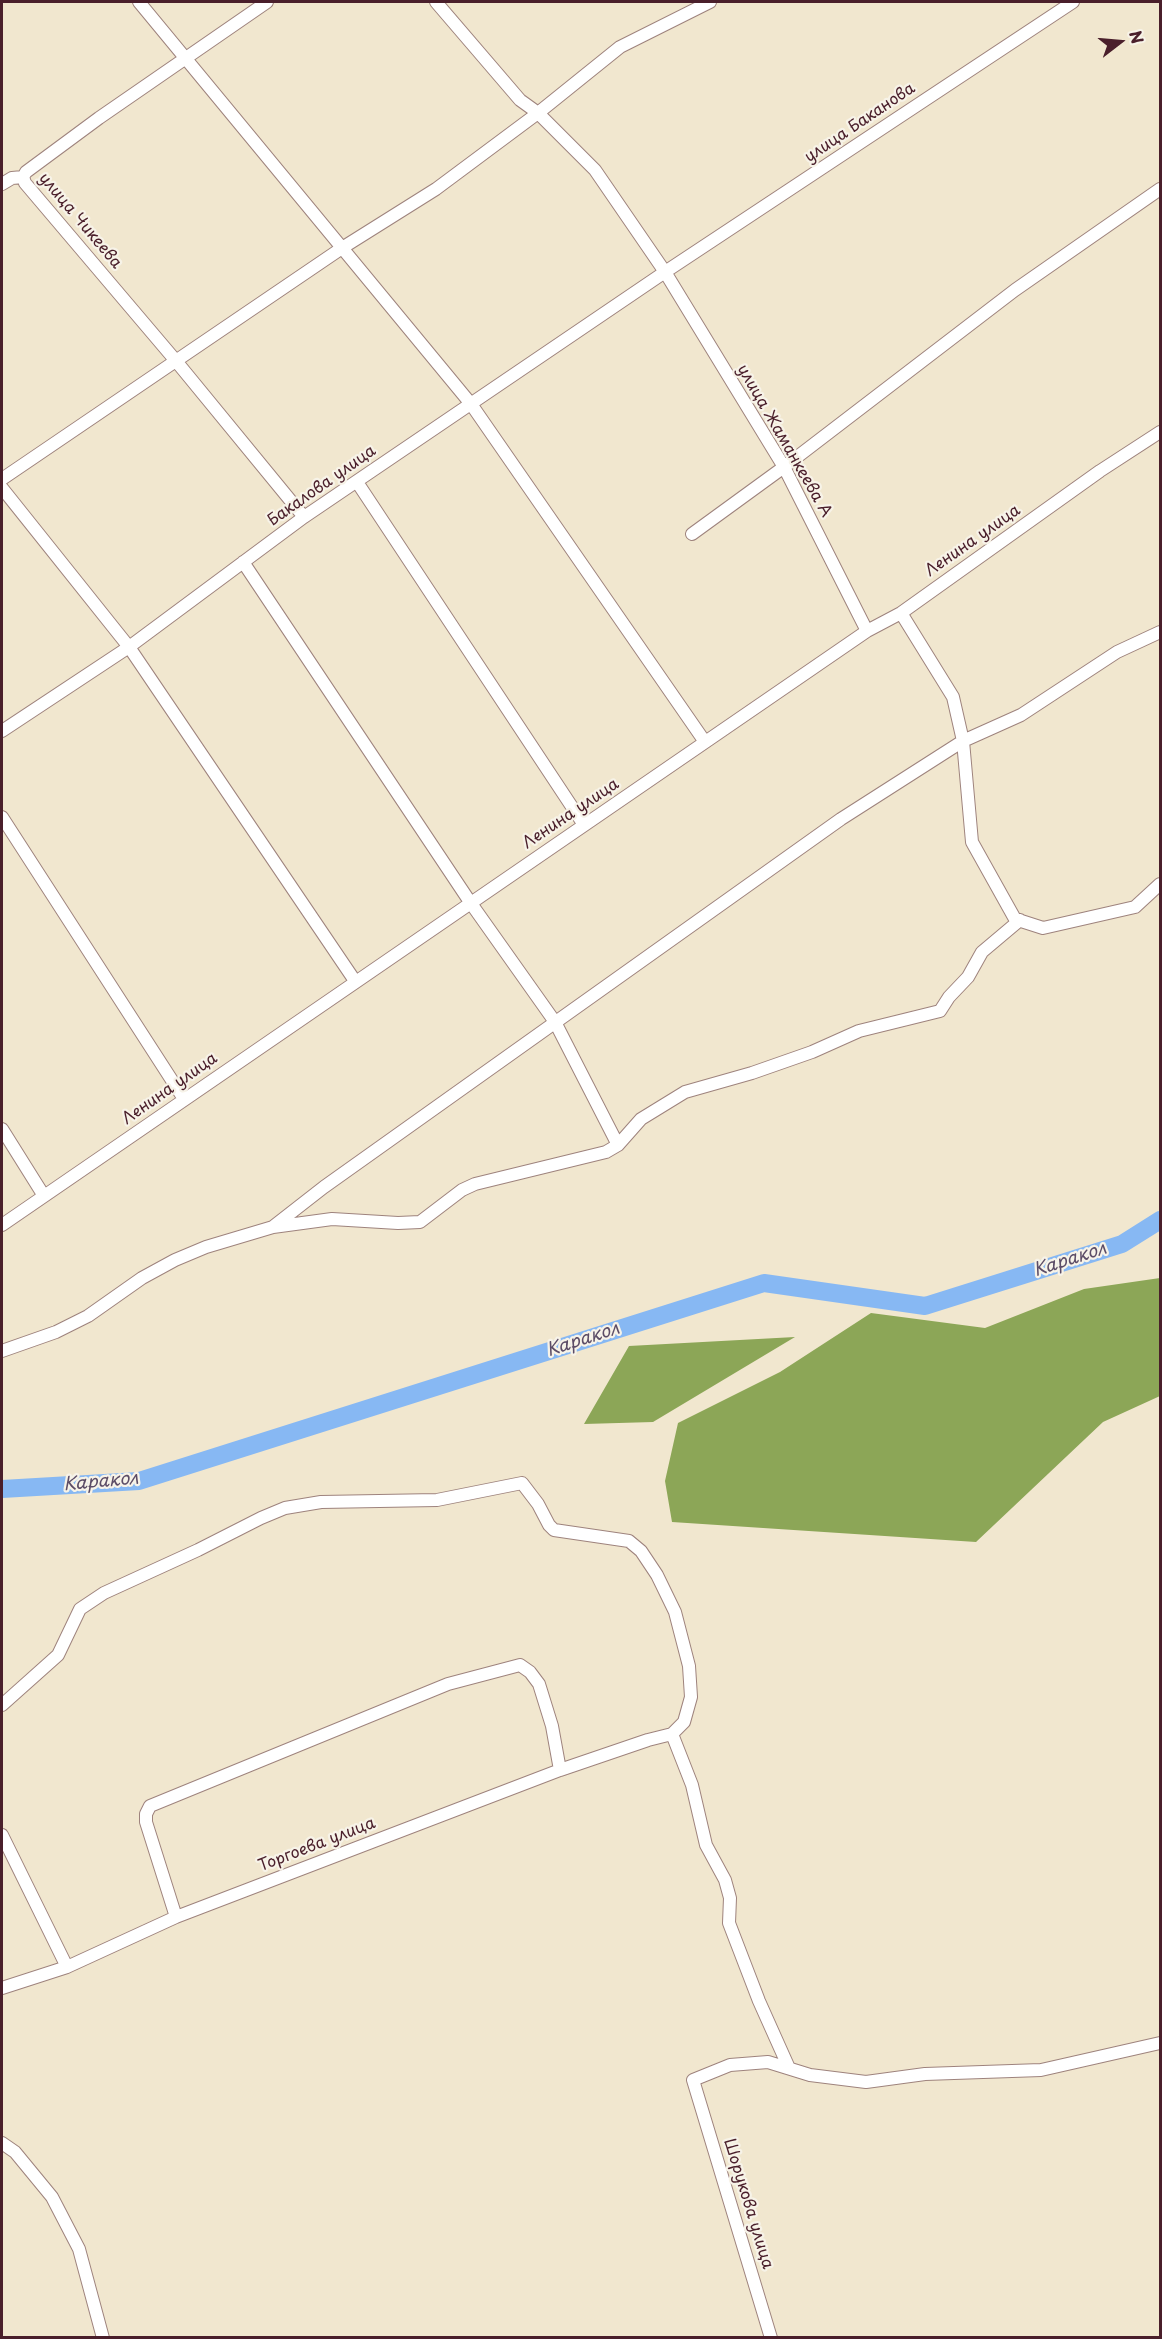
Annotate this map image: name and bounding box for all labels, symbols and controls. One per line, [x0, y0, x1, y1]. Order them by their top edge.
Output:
north arrow [1090, 12, 1150, 72]
text: N [1124, 28, 1151, 46]
street label: улица Баканова [801, 79, 919, 167]
street label: улица Чикеева [34, 169, 126, 273]
street label: улица Жаманкеева А [732, 361, 836, 521]
street label: Бакалова улица [264, 441, 380, 531]
street label: Ленина улица [922, 501, 1024, 581]
street label: Ленина улица [519, 775, 623, 853]
street label: Ленина улица [119, 1049, 221, 1129]
water label: Каракол [1031, 1238, 1109, 1282]
water label: Каракол [544, 1318, 622, 1362]
water label: Каракол [63, 1468, 139, 1496]
street label: Торгоева улица [256, 1814, 378, 1876]
street label: Шорукова улица [719, 2137, 777, 2271]

